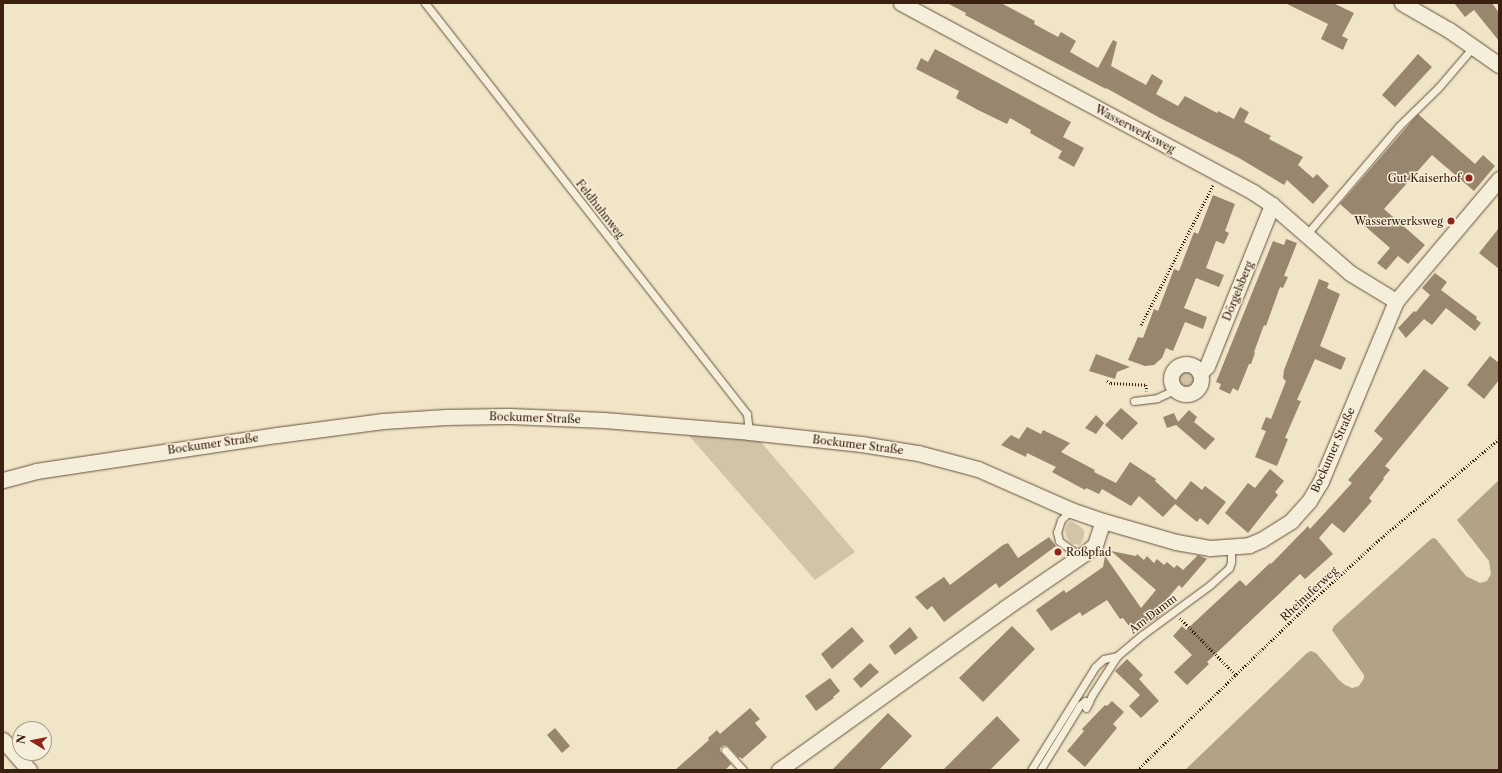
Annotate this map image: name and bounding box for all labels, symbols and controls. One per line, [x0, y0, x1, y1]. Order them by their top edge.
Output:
street label: Wasserwerksweg [1093, 102, 1177, 156]
place label: Gut Kaiserhof [1388, 171, 1461, 185]
marker: Gut Kaiserhof [1464, 173, 1474, 183]
street label: Feldhuhnweg [573, 177, 627, 241]
place label: Wasserwerksweg [1354, 214, 1443, 228]
marker: Wasserwerksweg [1446, 216, 1456, 226]
street label: Dörgelsberg [1220, 259, 1256, 323]
street label: Bockumer Straße [1308, 405, 1358, 495]
street label: Bockumer Straße [489, 410, 581, 426]
street label: Bockumer Straße [167, 431, 259, 457]
street label: Bockumer Straße [812, 433, 904, 457]
place label: Roßpfad [1066, 545, 1112, 559]
marker: Roßpfad [1053, 547, 1063, 557]
street label: Rheinuferweg [1278, 564, 1340, 624]
street label: Am Damm [1126, 592, 1180, 636]
north arrow [12, 721, 52, 761]
text: N [13, 733, 29, 745]

